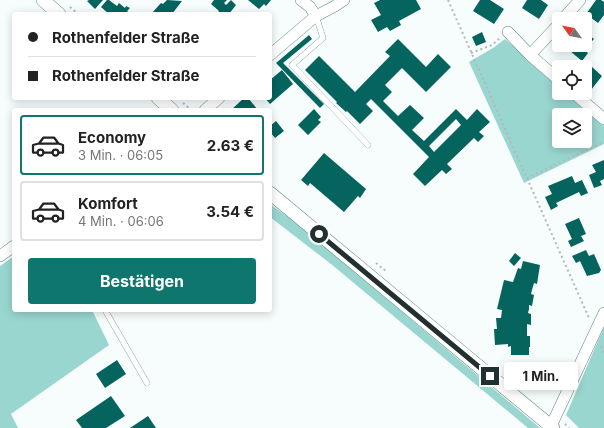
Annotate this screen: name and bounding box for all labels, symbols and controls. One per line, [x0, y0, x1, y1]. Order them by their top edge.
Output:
north arrow [552, 12, 592, 52]
map controls [552, 12, 592, 148]
text: Rothenfelder Straße [52, 28, 199, 47]
button: locate [552, 60, 592, 100]
text: Rothenfelder Straße [52, 66, 199, 85]
button: layers [552, 108, 592, 148]
icon: car [30, 127, 66, 163]
text: Economy [78, 128, 146, 147]
text: 2.63 € [207, 136, 254, 155]
text: 3 Min. · 06:05 [78, 147, 163, 163]
icon: car [30, 193, 66, 229]
text: Komfort [78, 194, 138, 213]
text: 3.54 € [206, 202, 254, 221]
text: 4 Min. · 06:06 [78, 213, 164, 229]
route start [310, 225, 328, 243]
button: Bestätigen [28, 258, 256, 304]
callout: 1 Min. [504, 362, 578, 390]
route end [481, 367, 499, 385]
text: 1 Min. [523, 368, 559, 384]

